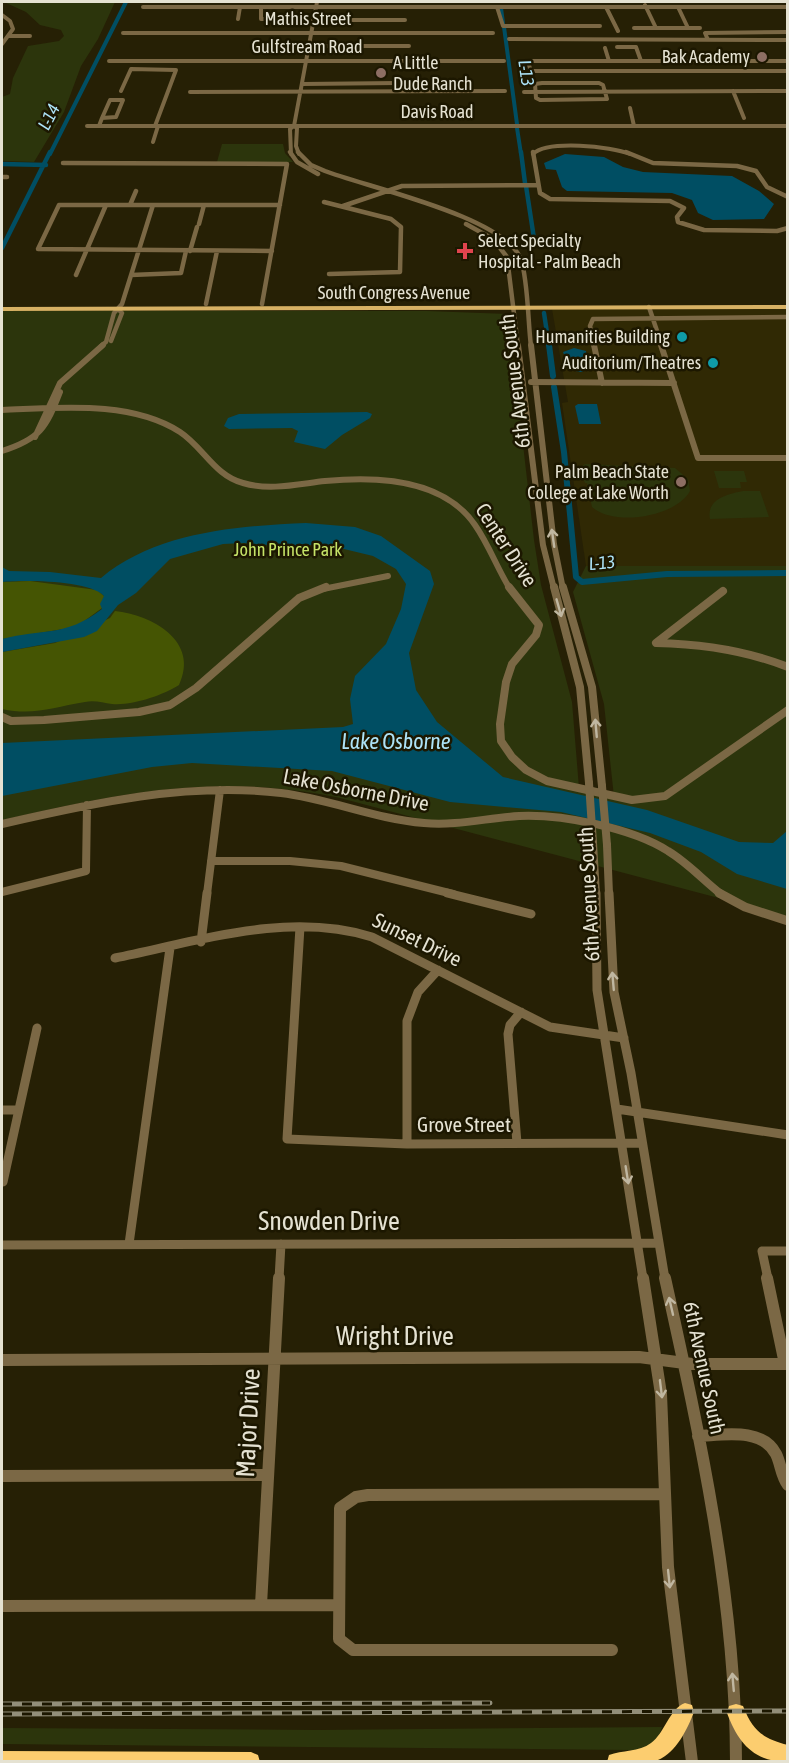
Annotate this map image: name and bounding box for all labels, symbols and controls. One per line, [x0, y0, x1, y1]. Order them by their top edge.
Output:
street label: Mathis Street [265, 8, 351, 29]
street label: Gulfstream Road [251, 36, 363, 57]
place label: Bak Academy [662, 46, 750, 67]
marker: Bak Academy [755, 50, 769, 64]
place label: A Little Dude Ranch [393, 52, 472, 94]
water label: L-13 [514, 58, 539, 88]
marker: A Little Dude Ranch [374, 66, 388, 80]
water label: L-14 [33, 100, 64, 133]
street label: Davis Road [400, 101, 474, 122]
place label: Select Specialty Hospital - Palm Beach [478, 230, 621, 272]
marker: Select Specialty Hospital - Palm Beach [456, 242, 474, 260]
street label: South Congress Avenue [318, 282, 470, 303]
street label: 6th Avenue South [494, 313, 534, 450]
place label: Humanities Building [535, 326, 670, 347]
marker: Humanities Building [675, 330, 689, 344]
place label: Auditorium/Theatres [562, 352, 701, 373]
marker: Auditorium/Theatres [706, 356, 720, 370]
place label: Palm Beach State College at Lake Worth [527, 461, 669, 503]
marker: Palm Beach State College at Lake Worth [674, 475, 688, 489]
street label: Center Drive [471, 498, 543, 591]
one-way arrow [548, 529, 559, 549]
park label: John Prince Park [234, 539, 342, 560]
water label: L-13 [588, 551, 616, 574]
one-way arrow [554, 598, 565, 617]
one-way arrow [590, 719, 601, 738]
water label: Lake Osborne [341, 728, 451, 754]
street label: Lake Osborne Drive [281, 763, 431, 815]
street label: 6th Avenue South [572, 826, 604, 962]
street label: Sunset Drive [369, 907, 466, 971]
one-way arrow [607, 971, 618, 991]
street label: Grove Street [417, 1112, 511, 1136]
one-way arrow [621, 1165, 632, 1185]
street label: Snowden Drive [258, 1206, 400, 1236]
one-way arrow [665, 1297, 677, 1316]
street label: 6th Avenue South [679, 1299, 731, 1436]
street label: Wright Drive [336, 1321, 454, 1351]
street label: Major Drive [230, 1368, 266, 1478]
one-way arrow [655, 1378, 666, 1398]
one-way arrow [664, 1569, 675, 1588]
one-way arrow [727, 1673, 738, 1693]

